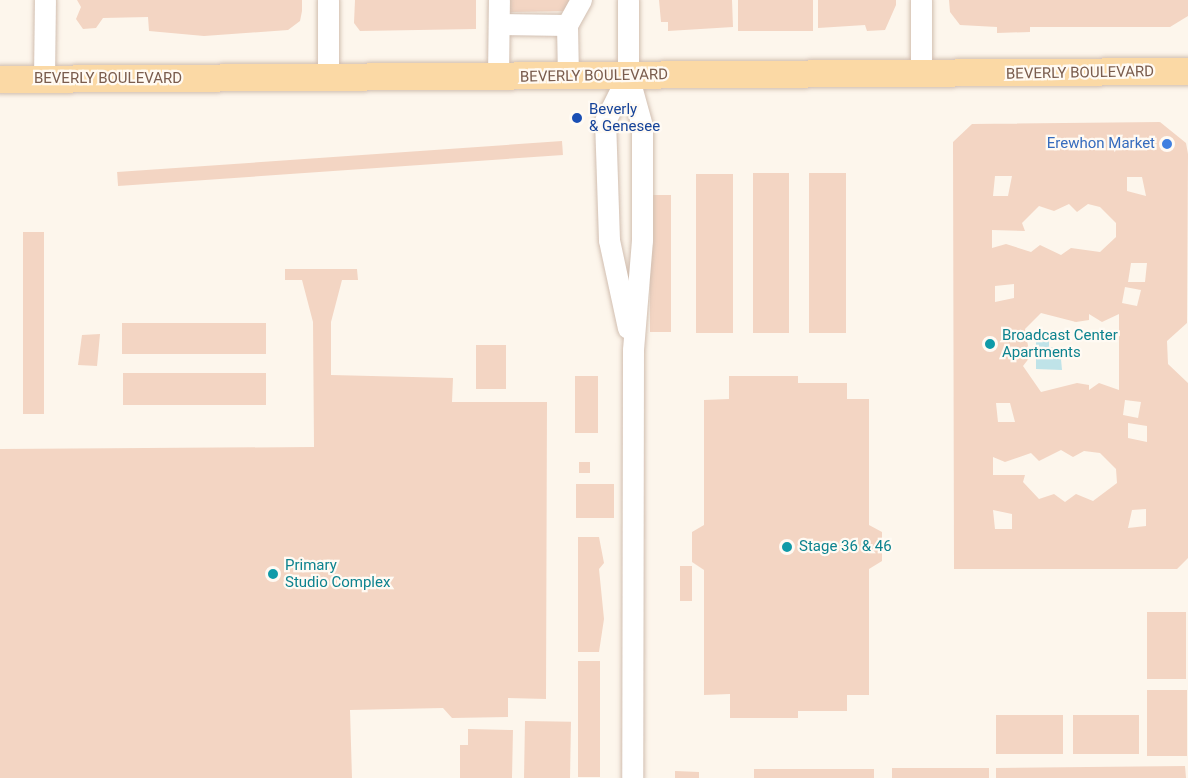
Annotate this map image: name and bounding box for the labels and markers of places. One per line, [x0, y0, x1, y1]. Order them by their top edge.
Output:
place label: Beverly & Genesee [589, 100, 660, 135]
marker: Beverly & Genesee [570, 111, 584, 125]
place label: Erewhon Market [1047, 135, 1155, 153]
marker: Erewhon Market [1160, 137, 1174, 151]
place label: Broadcast Center Apartments [1002, 326, 1118, 361]
marker: Broadcast Center Apartments [983, 337, 997, 351]
place label: Stage 36 & 46 [799, 538, 892, 556]
marker: Stage 36 & 46 [780, 540, 794, 554]
place label: Primary Studio Complex [285, 556, 390, 591]
marker: Primary Studio Complex [266, 567, 280, 581]

